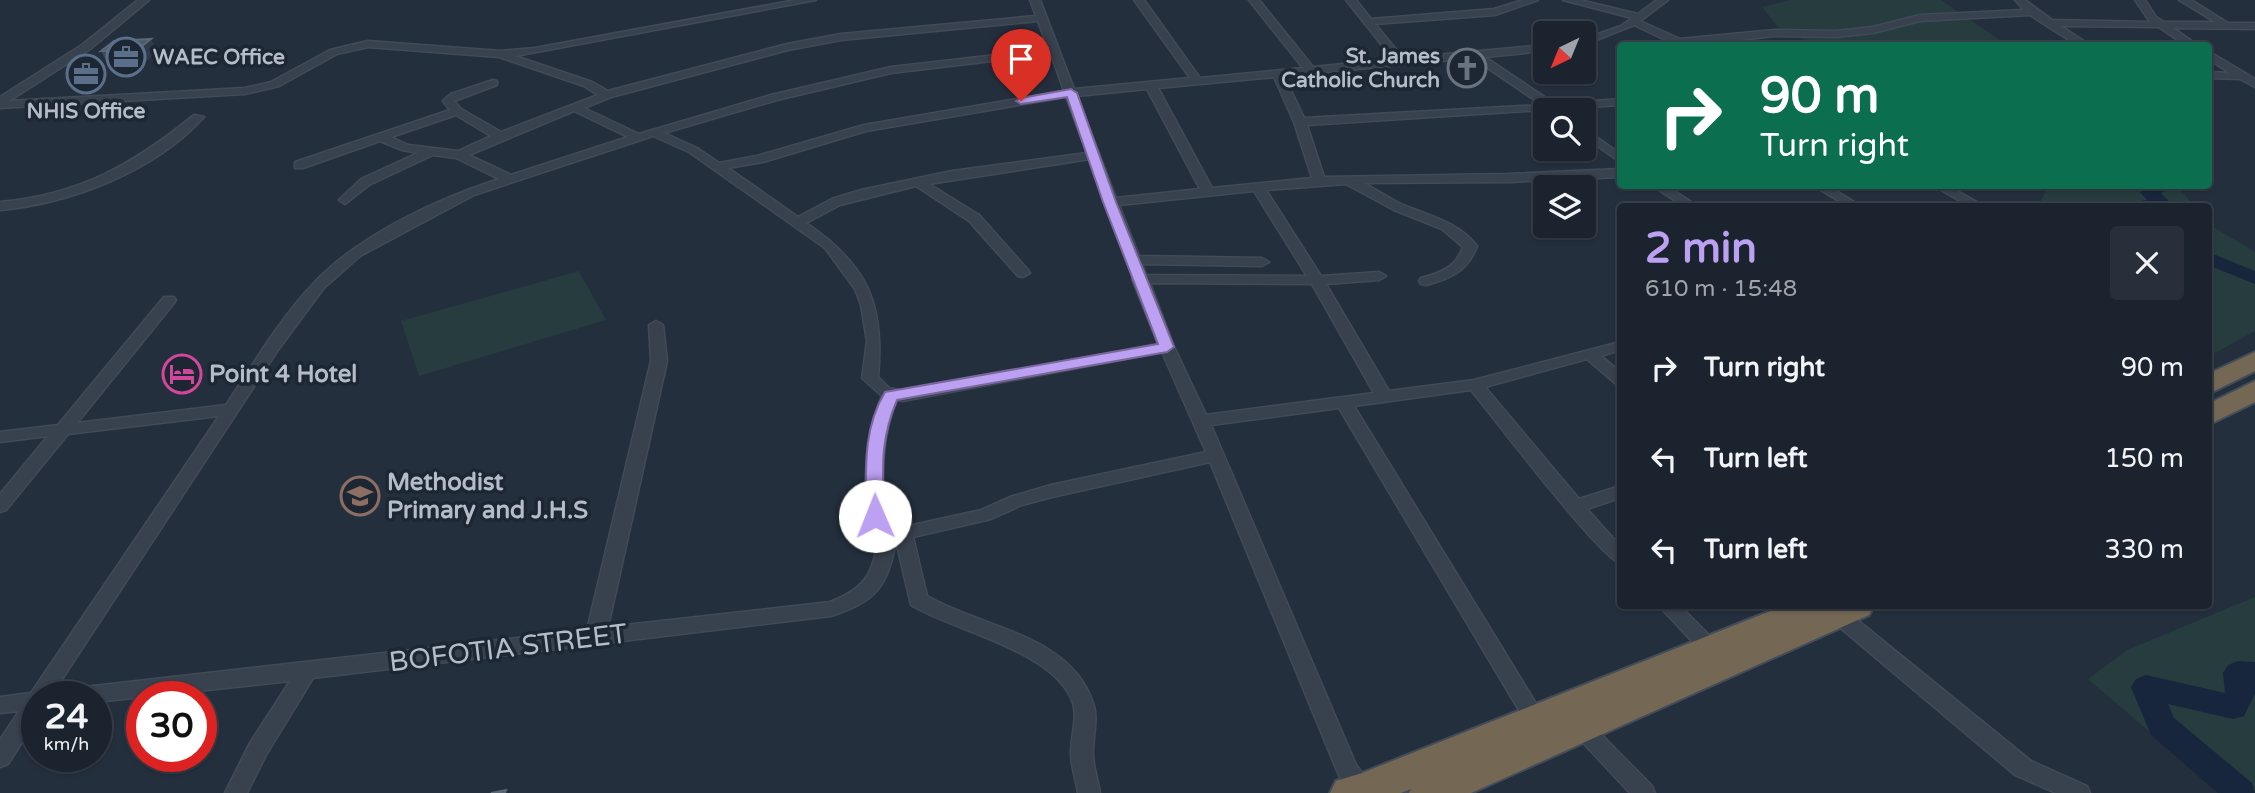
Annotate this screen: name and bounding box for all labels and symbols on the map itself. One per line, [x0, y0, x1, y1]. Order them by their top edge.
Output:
north arrow [1533, 21, 1596, 84]
pin [991, 29, 1051, 101]
office icon: WAEC Office [105, 36, 147, 78]
place label: St. James Catholic Church [1281, 44, 1440, 93]
place label: WAEC Office [153, 45, 285, 70]
church icon: St. James Catholic Church [1446, 47, 1488, 89]
office icon: NHIS Office [65, 53, 107, 95]
place label: NHIS Office [27, 99, 146, 124]
hotel icon: Point 4 Hotel [161, 353, 203, 395]
place label: Point 4 Hotel [209, 360, 357, 389]
place label: Methodist Primary and J.H.S [387, 468, 588, 525]
school or university icon: Methodist Primary and J.H.S [339, 475, 381, 517]
position arrow [838, 479, 912, 553]
street label: BOFOTIA STREET [387, 617, 629, 679]
speed limit sign: 30 [126, 681, 217, 772]

